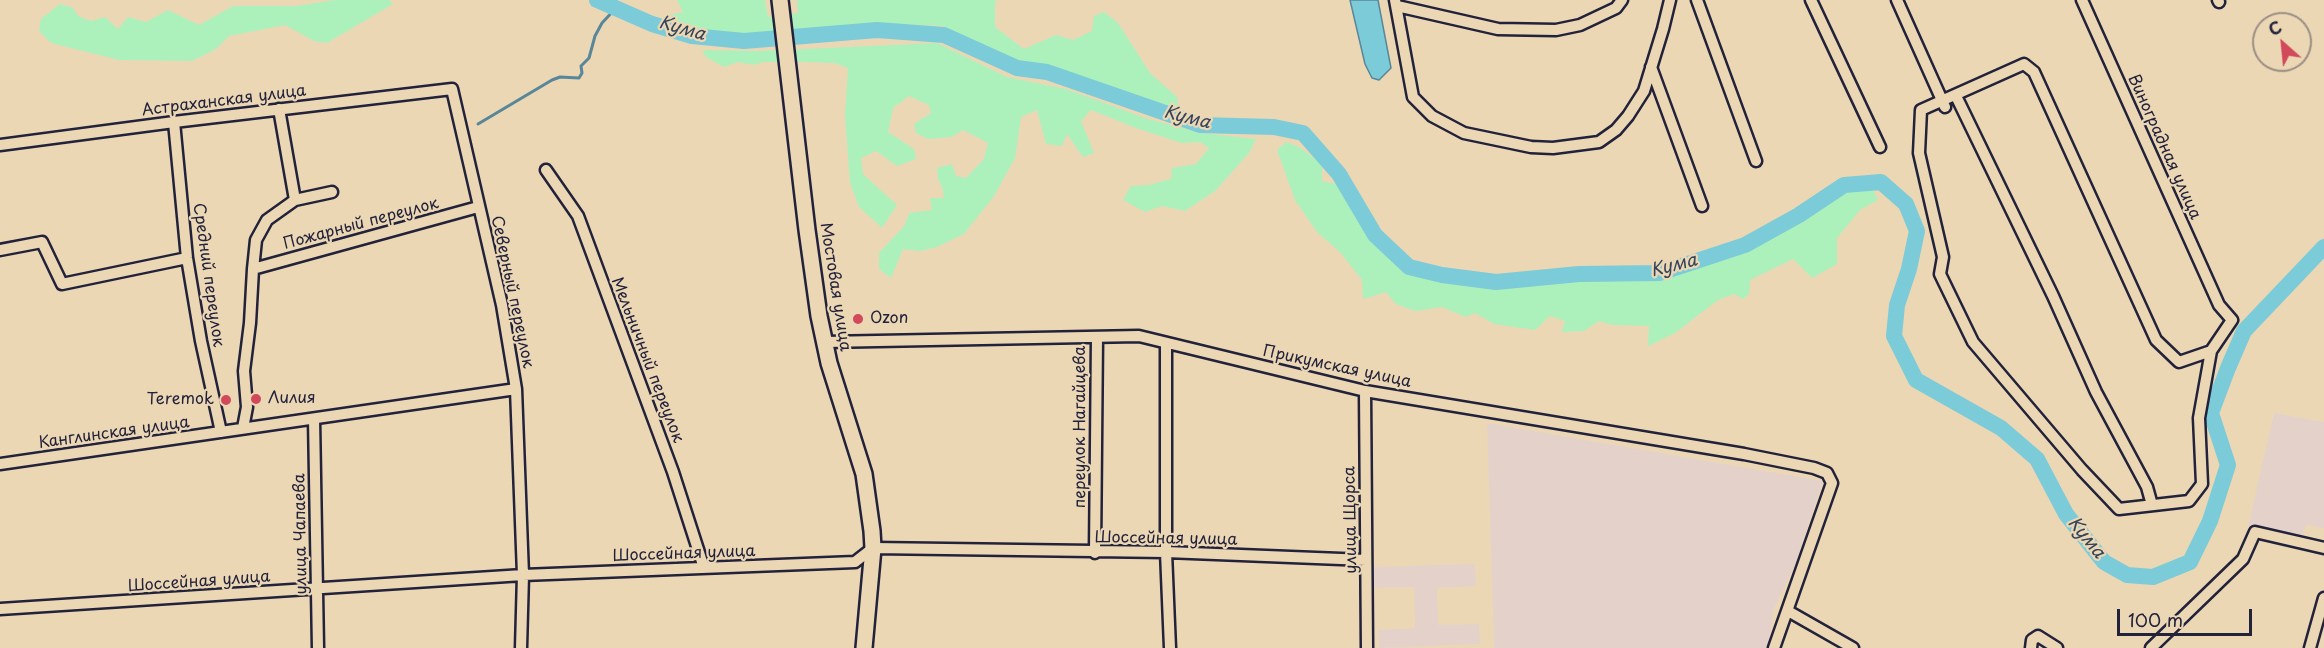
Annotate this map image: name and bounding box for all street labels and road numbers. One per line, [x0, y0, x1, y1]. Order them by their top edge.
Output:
street label: Виноградная улица [2123, 71, 2205, 223]
street label: Астраханская улица [141, 81, 307, 121]
street label: Пожарный переулок [281, 194, 441, 254]
street label: Средний переулок [188, 202, 228, 348]
street label: Северный переулок [486, 214, 538, 370]
street label: Мостовая улица [815, 221, 855, 353]
street label: Мельничный переулок [607, 275, 687, 445]
street label: Прикумская улица [1261, 342, 1413, 392]
street label: переулок Нагайцева [1071, 346, 1091, 508]
street label: Канглинская улица [37, 413, 191, 453]
street label: улица Щорса [1340, 466, 1362, 574]
street label: улица Чапаева [290, 473, 312, 595]
street label: Шоссейная улица [1094, 528, 1238, 550]
street label: Шоссейная улица [612, 542, 756, 566]
street label: Шоссейная улица [127, 567, 271, 597]

